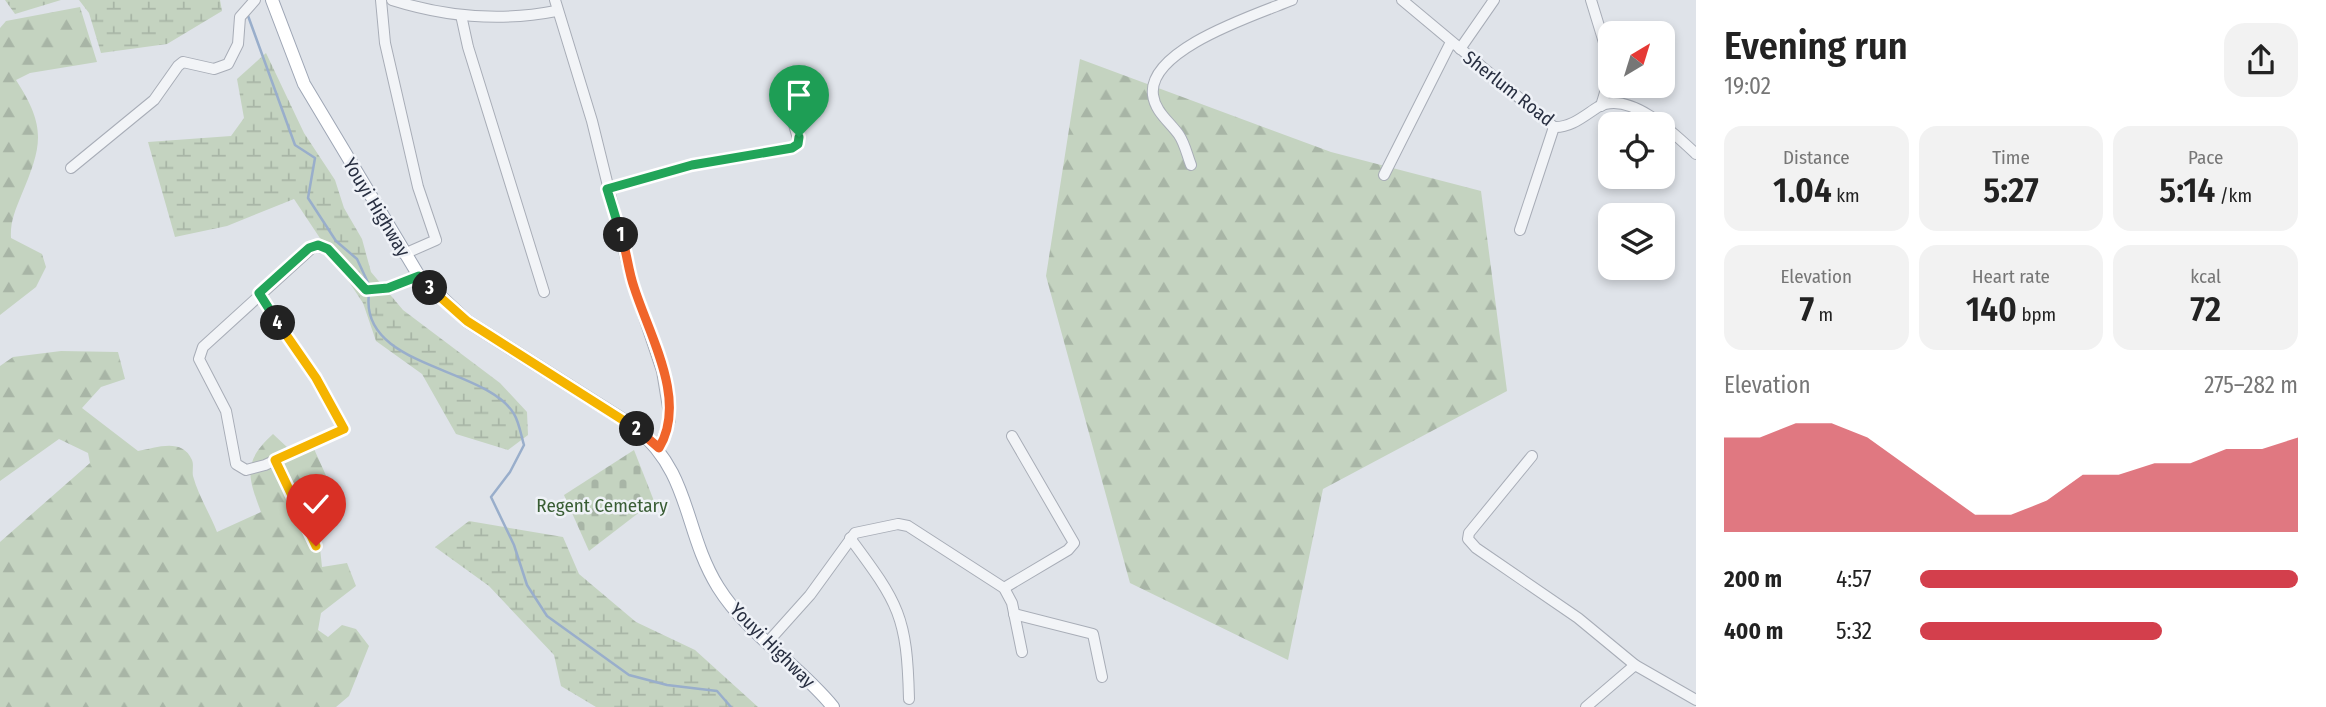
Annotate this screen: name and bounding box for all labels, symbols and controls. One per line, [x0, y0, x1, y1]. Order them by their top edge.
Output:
north arrow [1598, 21, 1675, 98]
map controls [1598, 21, 1675, 280]
text: Evening run [1724, 23, 1908, 69]
button: share [2224, 23, 2298, 97]
street label: Sherlum Road [1459, 46, 1559, 131]
pin [769, 65, 829, 137]
text: 19:02 [1724, 72, 1771, 100]
icon: arrive [780, 76, 818, 114]
button: locate [1598, 112, 1675, 189]
text: Distance [1783, 146, 1850, 169]
text: Time [1992, 146, 2030, 169]
text: Pace [2188, 146, 2223, 169]
street label: Youyi Highway [338, 154, 415, 261]
text: 1.04 [1773, 169, 1832, 211]
text: 5:27 [1983, 169, 2039, 211]
text: 5:14 [2159, 169, 2215, 211]
text: km [1832, 184, 1860, 207]
text: /km [2215, 184, 2252, 207]
button: layers [1598, 203, 1675, 280]
pin: 1 [604, 218, 638, 252]
text: 1 [616, 223, 625, 246]
text: Elevation [1781, 265, 1852, 288]
text: Heart rate [1972, 265, 2050, 288]
text: kcal [2190, 265, 2221, 288]
pin: 3 [412, 270, 448, 306]
text: 3 [425, 276, 434, 299]
text: 7 [1799, 288, 1814, 330]
text: 140 [1966, 288, 2017, 330]
text: 72 [2190, 288, 2221, 330]
text: m [1814, 303, 1833, 326]
text: bpm [2017, 303, 2056, 326]
pin: 4 [260, 306, 296, 340]
text: 4 [273, 311, 282, 334]
text: Elevation [1724, 371, 1811, 399]
text: 275–282 m [2204, 371, 2298, 399]
pin: 2 [620, 412, 654, 446]
text: 2 [632, 417, 641, 440]
pin [286, 474, 346, 546]
icon: check [297, 485, 335, 523]
park label: Regent Cemetary [536, 494, 668, 517]
text: 200 m [1724, 565, 1782, 593]
text: 4:57 [1836, 565, 1872, 593]
street label: Youyi Highway [725, 598, 820, 693]
text: 400 m [1724, 617, 1783, 645]
text: 5:32 [1836, 617, 1872, 645]

